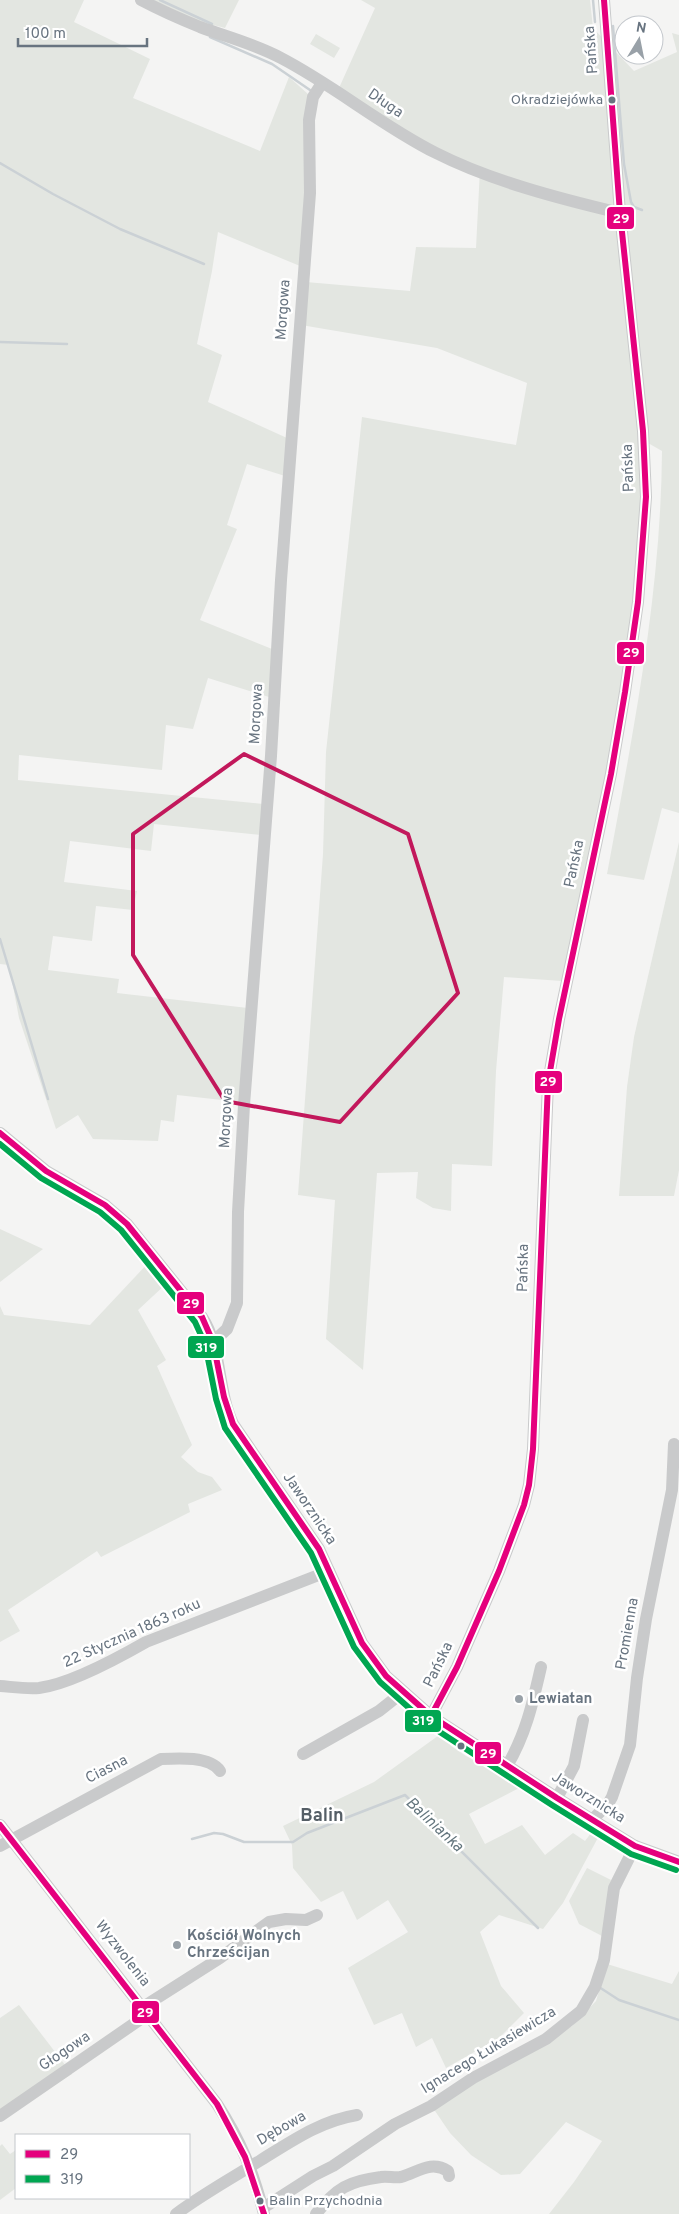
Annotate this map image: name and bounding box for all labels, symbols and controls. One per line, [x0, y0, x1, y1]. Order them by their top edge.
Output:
scale bar [18, 15, 146, 47]
north arrow [614, 15, 664, 65]
text: N [635, 19, 647, 38]
text: 100 m [25, 25, 66, 44]
street label: Pańska [581, 25, 603, 75]
street label: Długa [364, 85, 406, 123]
place label: Okradziejówka [511, 92, 603, 109]
marker: Okradziejówka [607, 95, 617, 105]
line badge: 29 [606, 206, 635, 230]
text: 29 [612, 211, 630, 228]
street label: Morgowa [272, 279, 296, 341]
street label: Pańska [619, 444, 639, 492]
line badge: 29 [616, 641, 645, 665]
text: 29 [622, 645, 640, 662]
street label: Morgowa [246, 683, 268, 745]
street label: Pańska [561, 838, 589, 890]
line badge: 29 [534, 1070, 563, 1094]
text: 29 [539, 1074, 557, 1091]
street label: Morgowa [216, 1087, 238, 1149]
street label: Pańska [514, 1244, 534, 1292]
line badge: 29 [176, 1291, 205, 1315]
text: 29 [182, 1296, 200, 1313]
line badge: 319 [187, 1335, 225, 1359]
text: 319 [195, 1340, 217, 1357]
street label: Jaworznicka [278, 1469, 340, 1549]
street label: 22 Stycznia 1863 roku [60, 1595, 204, 1673]
street label: Promienna [612, 1596, 644, 1672]
street label: Pańska [420, 1639, 458, 1691]
place label: Lewiatan [529, 1690, 593, 1709]
marker: Lewiatan [513, 1693, 525, 1705]
line badge: 319 [404, 1709, 442, 1733]
text: 319 [412, 1713, 434, 1730]
unlabelled marker [456, 1741, 466, 1751]
line badge: 29 [474, 1741, 502, 1765]
text: 29 [479, 1746, 497, 1763]
street label: Ciasna [83, 1751, 131, 1789]
street label: Jaworznicka [548, 1768, 628, 1828]
water label: Balinianka [401, 1793, 468, 1857]
district label: Balin [300, 1805, 344, 1828]
street label: Wyzwolenia [90, 1917, 154, 1991]
place label: Kościół Wolnych Chrześcijan [187, 1927, 301, 1963]
marker: Kościół Wolnych Chrześcijan [171, 1939, 183, 1951]
line badge: 29 [131, 2000, 160, 2024]
street label: Ignacego Łukasiewicza [418, 2003, 560, 2099]
text: 29 [136, 2005, 154, 2022]
street label: Głogowa [36, 2028, 94, 2076]
street label: Dębowa [254, 2107, 310, 2151]
legend [15, 2134, 190, 2199]
text: 29 [60, 2146, 78, 2165]
text: 319 [60, 2171, 84, 2190]
place label: Balin Przychodnia [269, 2193, 382, 2210]
marker: Balin Przychodnia [255, 2196, 265, 2206]

